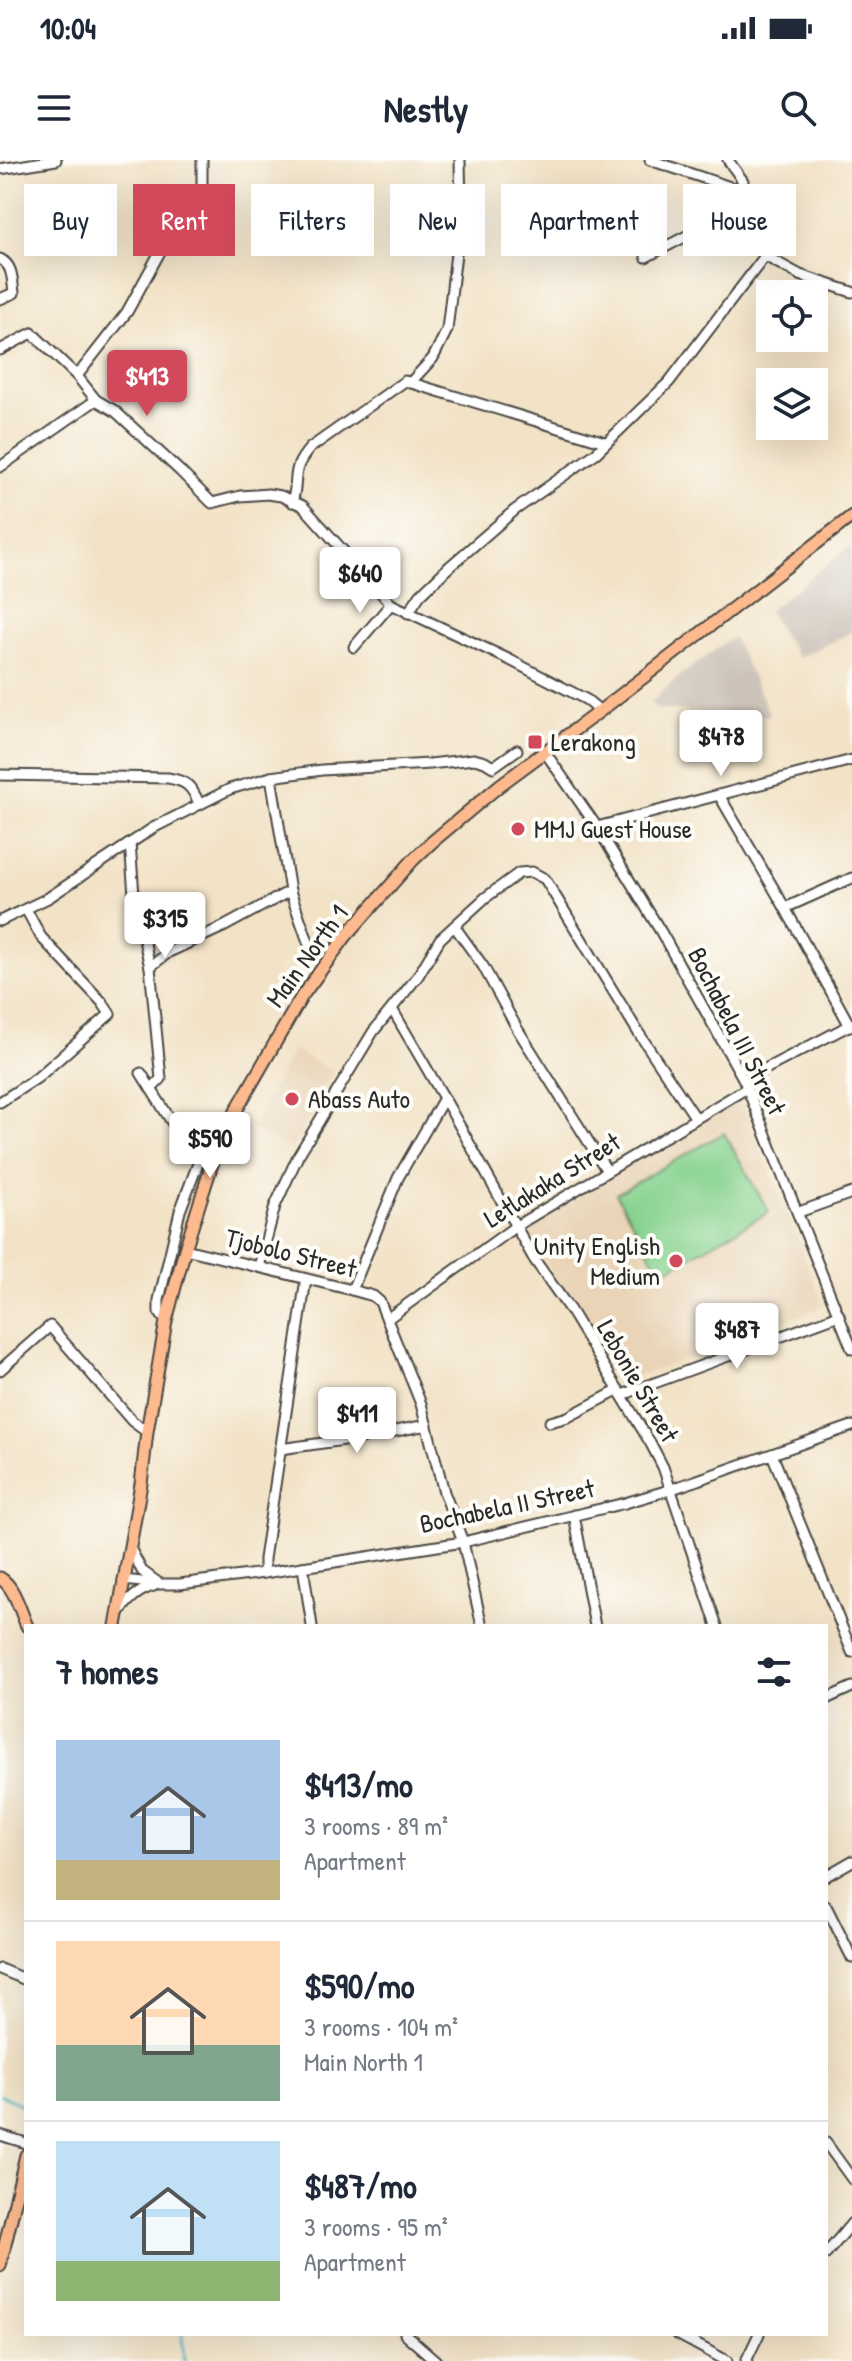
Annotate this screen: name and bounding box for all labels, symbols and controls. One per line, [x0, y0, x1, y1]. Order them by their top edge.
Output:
text: 10:04 [40, 8, 96, 48]
text: Nestly [384, 84, 468, 133]
icon: menu [32, 86, 76, 130]
icon: search [776, 86, 820, 130]
chip: Buy [24, 184, 117, 256]
chip: Rent [133, 184, 235, 256]
chip: Filters [251, 184, 374, 256]
chip: New [390, 184, 485, 256]
chip: Apartment [501, 184, 667, 256]
chip: House [683, 184, 796, 256]
map controls [756, 280, 828, 440]
button: locate [756, 280, 828, 352]
pin: $413 [100, 350, 194, 418]
text: $413 [125, 358, 169, 393]
button: layers [756, 368, 828, 440]
pin: $640 [313, 547, 407, 615]
text: $640 [338, 555, 382, 590]
pin: $478 [674, 710, 768, 778]
text: $478 [697, 718, 745, 753]
place label: Lerakong [551, 724, 636, 759]
marker: Lerakong [526, 733, 544, 751]
place label: MMJ Guest House [534, 811, 692, 846]
marker: MMJ Guest House [509, 820, 527, 838]
pin: $315 [118, 892, 212, 960]
street label: Main North 1 [258, 897, 356, 1014]
text: $315 [142, 900, 188, 935]
street label: Bochabela III Street [680, 941, 795, 1122]
place label: Abass Auto [308, 1081, 410, 1116]
marker: Abass Auto [283, 1090, 301, 1108]
pin: $590 [163, 1112, 257, 1180]
text: $590 [187, 1120, 233, 1155]
street label: Letlakaka Street [477, 1123, 627, 1235]
street label: Tjobolo Street [222, 1219, 361, 1286]
place label: Unity English Medium [534, 1228, 660, 1293]
marker: Unity English Medium [667, 1252, 685, 1270]
pin: $487 [690, 1303, 784, 1371]
text: $487 [713, 1311, 761, 1346]
street label: Lebonie Street [589, 1313, 688, 1449]
pin: $411 [310, 1387, 404, 1455]
text: $411 [336, 1395, 378, 1430]
street label: Bochabela II Street [416, 1470, 598, 1541]
text: 7 homes [56, 1649, 158, 1695]
icon: filters [752, 1650, 796, 1694]
text: $413/mo [304, 1762, 413, 1808]
icon: home [120, 1772, 216, 1868]
text: 3 rooms · 89 m² [304, 1808, 448, 1843]
text: Apartment [304, 1843, 406, 1878]
text: $590/mo [304, 1963, 415, 2009]
icon: home [120, 1973, 216, 2069]
text: 3 rooms · 104 m² [304, 2009, 458, 2044]
text: Main North 1 [304, 2044, 423, 2079]
text: $487/mo [304, 2163, 417, 2209]
icon: home [120, 2173, 216, 2269]
text: 3 rooms · 95 m² [304, 2209, 448, 2244]
text: Apartment [304, 2244, 406, 2279]

